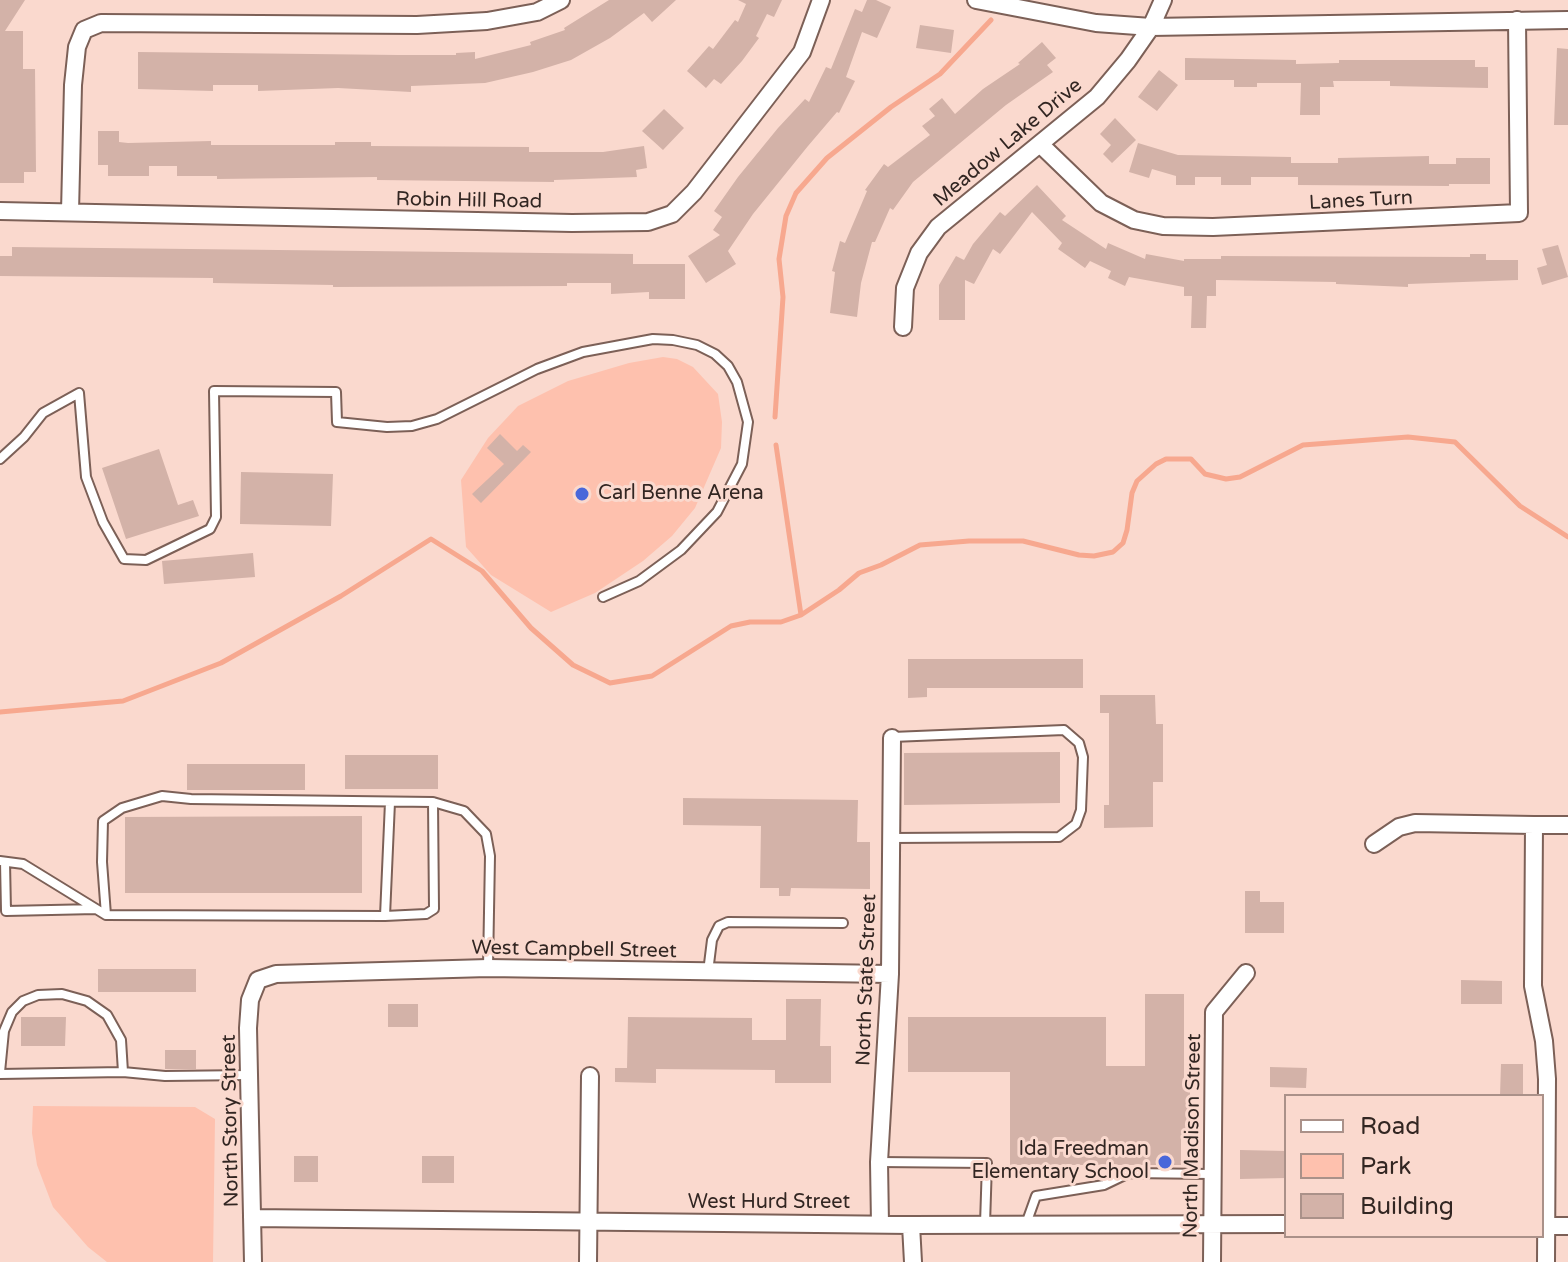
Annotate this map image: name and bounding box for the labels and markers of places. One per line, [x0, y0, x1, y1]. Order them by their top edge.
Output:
place label: Carl Benne Arena [598, 482, 764, 506]
marker: Carl Benne Arena [573, 485, 591, 503]
place label: Ida Freedman Elementary School [971, 1138, 1149, 1185]
marker: Ida Freedman Elementary School [1156, 1153, 1174, 1171]

